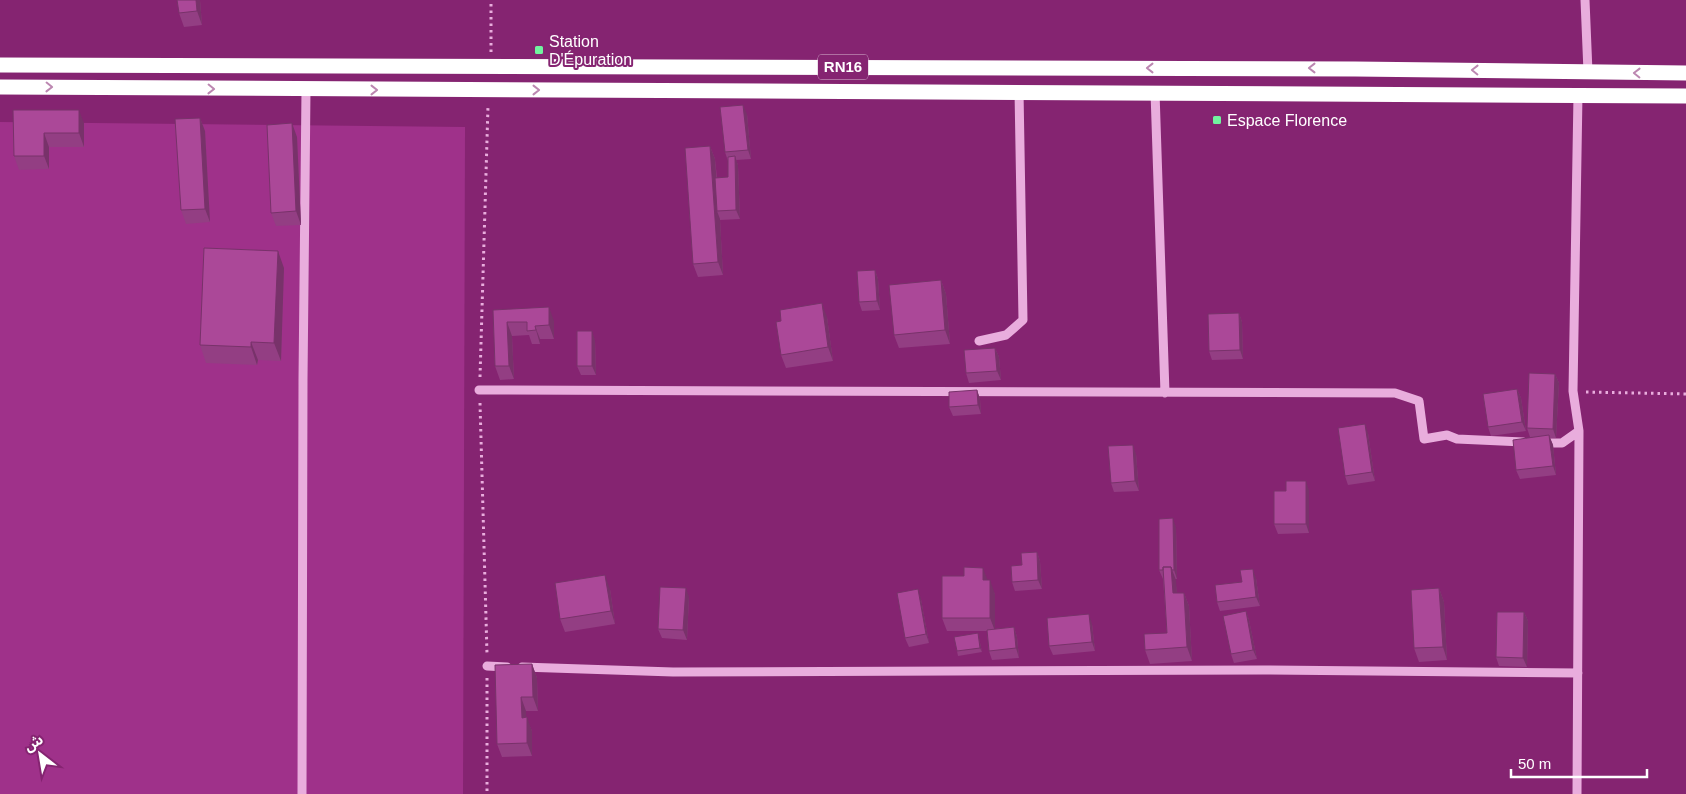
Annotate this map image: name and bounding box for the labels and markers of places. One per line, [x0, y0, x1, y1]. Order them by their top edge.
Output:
place label: Station D'Épuration [549, 33, 632, 68]
marker: Station D'Épuration [533, 44, 545, 56]
place label: Espace Florence [1227, 112, 1347, 129]
marker: Espace Florence [1211, 114, 1223, 126]

